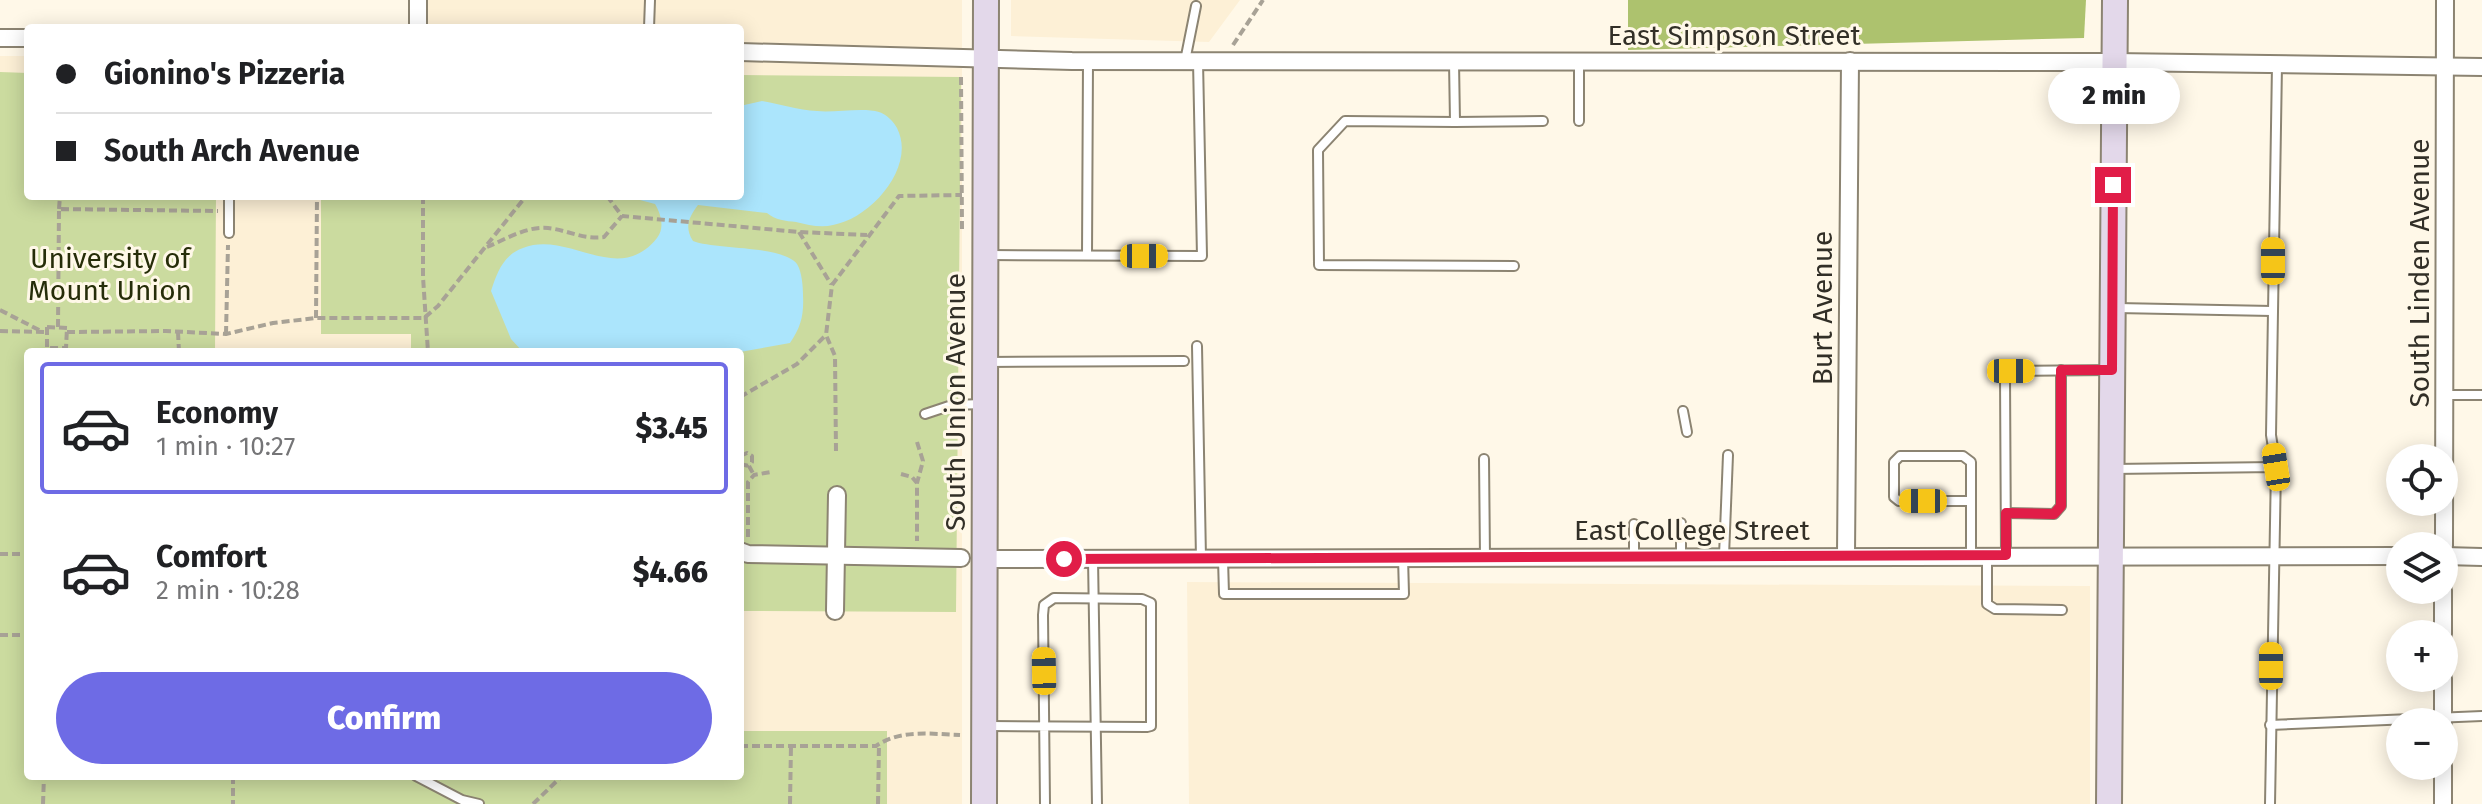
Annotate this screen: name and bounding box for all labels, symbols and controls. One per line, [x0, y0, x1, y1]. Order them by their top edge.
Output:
street label: East Simpson Street [1607, 19, 1861, 52]
text: Gionino's Pizzeria [104, 56, 345, 92]
callout: 2 min [2047, 69, 2179, 125]
text: 2 min [2082, 80, 2146, 111]
text: South Arch Avenue [104, 133, 360, 169]
street label: South Linden Avenue [2403, 139, 2436, 407]
route end [2095, 167, 2131, 203]
street label: Burt Avenue [1806, 231, 1839, 385]
car [2261, 237, 2285, 285]
park label: University of Mount Union [28, 242, 193, 307]
car [1120, 244, 1168, 268]
street label: South Union Avenue [939, 273, 972, 531]
car [1987, 359, 2035, 383]
icon: car [60, 392, 132, 464]
text: Economy [156, 395, 278, 431]
text: $3.45 [636, 410, 708, 446]
text: 1 min · 10:27 [156, 431, 295, 462]
car [2260, 441, 2292, 493]
map controls [2386, 444, 2458, 780]
button: locate [2386, 444, 2458, 516]
car [1899, 489, 1947, 513]
street label: East College Street [1574, 514, 1811, 547]
button: layers [2386, 532, 2458, 604]
icon: car [60, 536, 132, 608]
text: Comfort [156, 539, 267, 575]
route start [1046, 541, 1082, 577]
text: $4.66 [633, 554, 708, 590]
text: 2 min · 10:28 [156, 575, 300, 606]
button: + [2386, 620, 2458, 692]
car [2259, 642, 2283, 690]
car [1032, 647, 1056, 695]
button: Confirm [56, 672, 712, 764]
button: − [2386, 708, 2458, 780]

